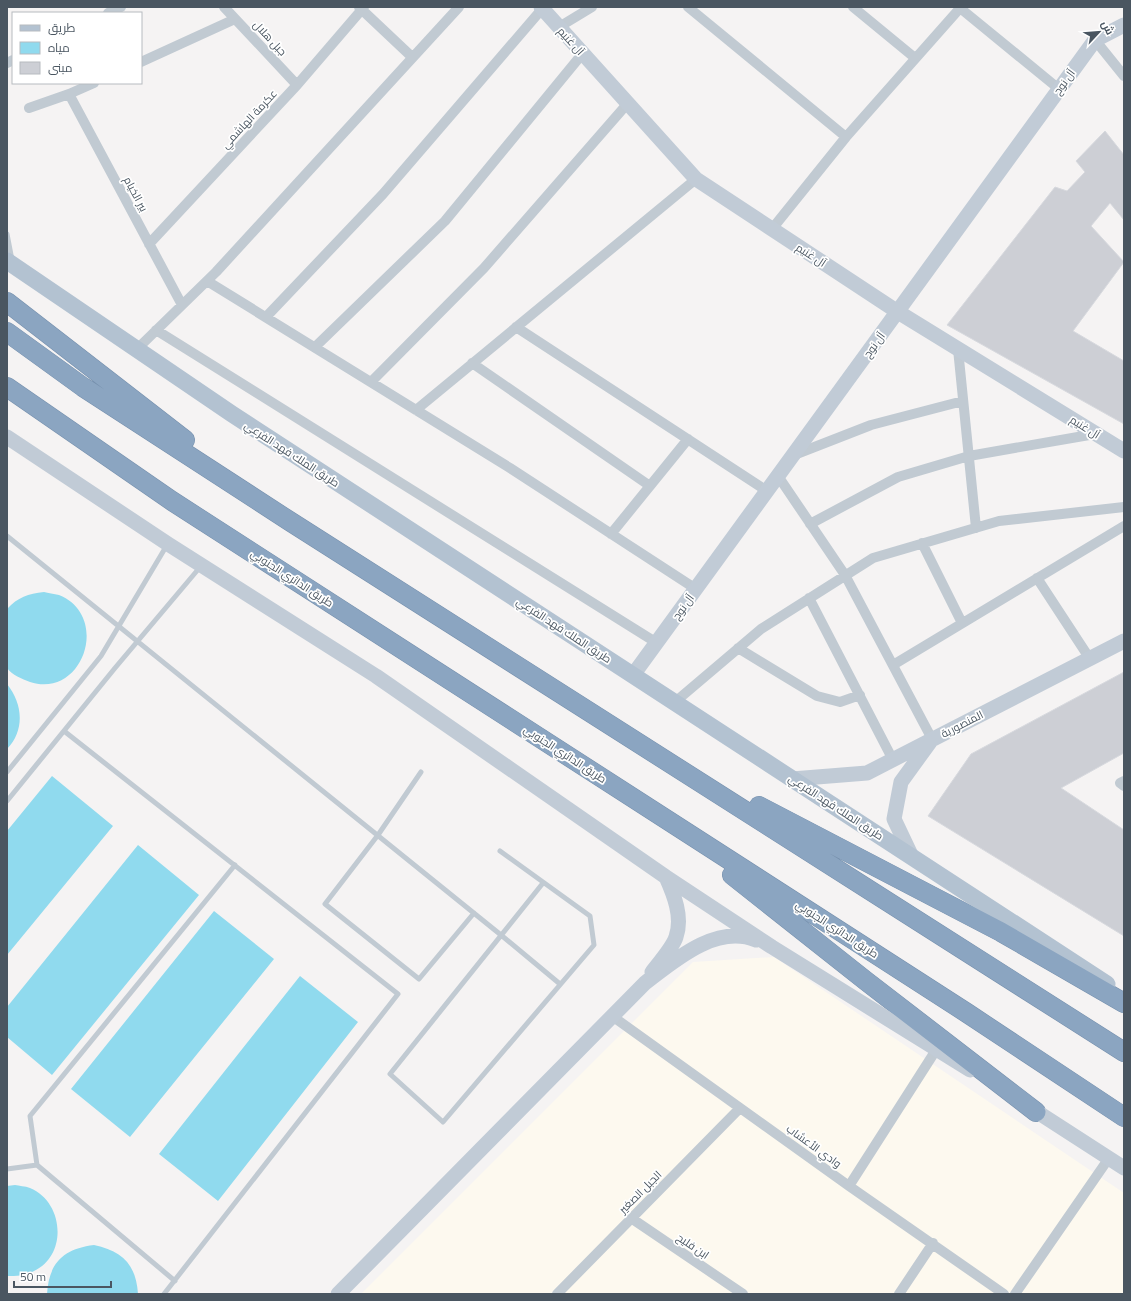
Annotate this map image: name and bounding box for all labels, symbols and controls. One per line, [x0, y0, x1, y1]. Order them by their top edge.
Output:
legend [12, 12, 142, 84]
north arrow [1079, 12, 1119, 52]
street label: جبل هلال [250, 17, 290, 59]
text: طريق [48, 18, 76, 37]
text: ش [1098, 18, 1118, 37]
street label: آل غنيم [554, 23, 588, 59]
text: مياه [48, 38, 70, 57]
text: مبنى [48, 58, 73, 77]
street label: آل نوح [1049, 66, 1079, 98]
street label: عكرمة الهاشمي [217, 86, 281, 153]
street label: بير الخيام [120, 174, 152, 215]
street label: آل غنيم [793, 239, 829, 271]
street label: آل نوح [859, 329, 889, 361]
street label: آل غنيم [1067, 411, 1103, 443]
street label: طريق الملك فهد الفرعي [241, 417, 343, 492]
street label: طريق الدائري الجنوبي [247, 545, 337, 612]
street label: آل نوح [668, 591, 698, 623]
street label: طريق الملك فهد الفرعي [513, 593, 615, 668]
street label: المنصورية [938, 707, 986, 741]
street label: طريق الدائري الجنوبي [520, 721, 610, 788]
street label: طريق الملك فهد الفرعي [785, 770, 887, 845]
street label: طريق الدائري الجنوبي [792, 896, 882, 963]
street label: وادي الأعشاب [783, 1121, 845, 1172]
street label: الجبل الصغير [614, 1167, 665, 1218]
street label: ابن فليح [674, 1229, 712, 1263]
scale bar [14, 1263, 111, 1289]
text: 50 m [20, 1267, 46, 1286]

